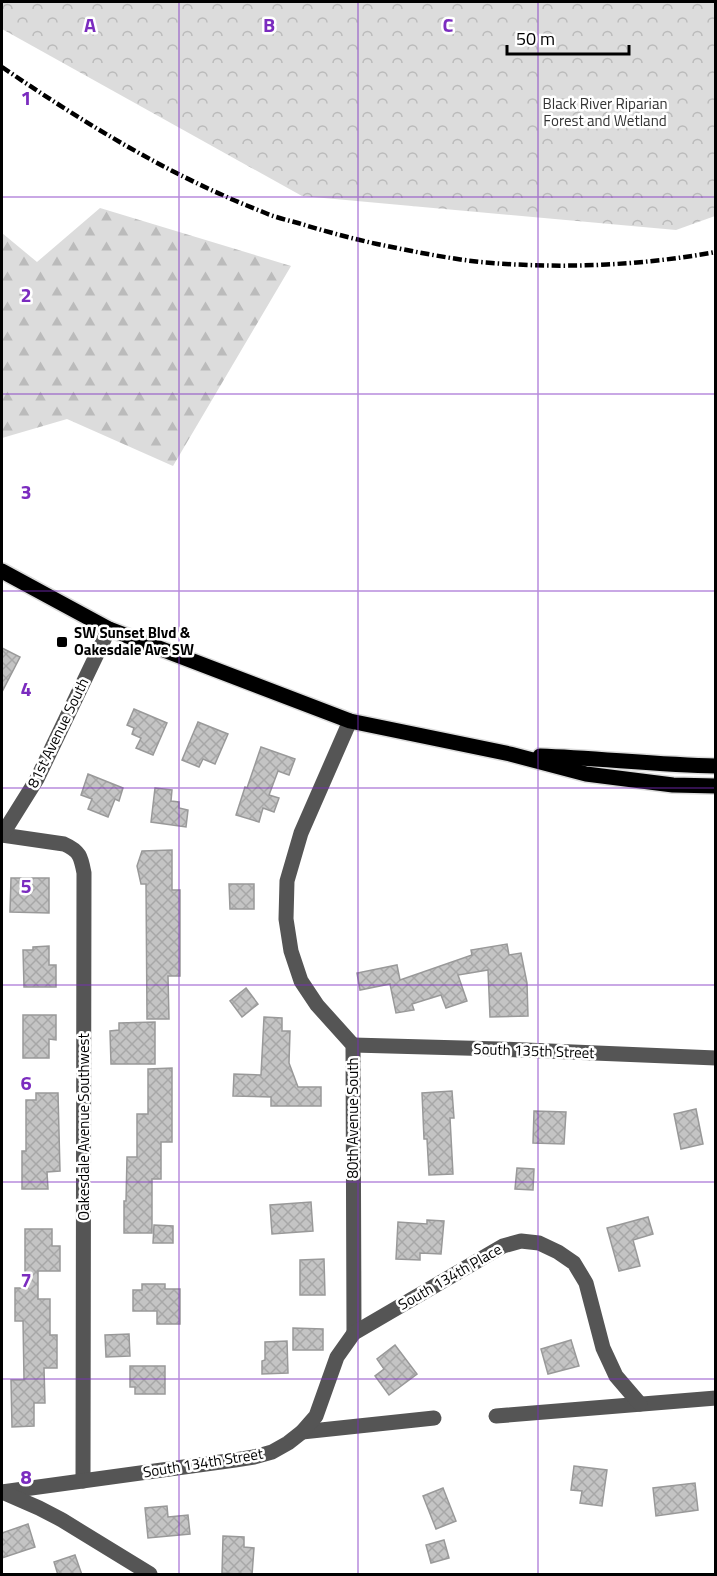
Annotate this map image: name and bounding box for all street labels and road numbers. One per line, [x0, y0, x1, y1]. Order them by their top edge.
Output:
street label: 81st Avenue South [21, 674, 94, 792]
street label: Oakesdale Avenue Southwest [72, 1033, 95, 1221]
street label: South 135th Street [473, 1037, 596, 1064]
street label: 80th Avenue South [341, 1058, 364, 1178]
street label: South 134th Place [394, 1238, 506, 1316]
street label: South 134th Street [141, 1442, 265, 1483]

